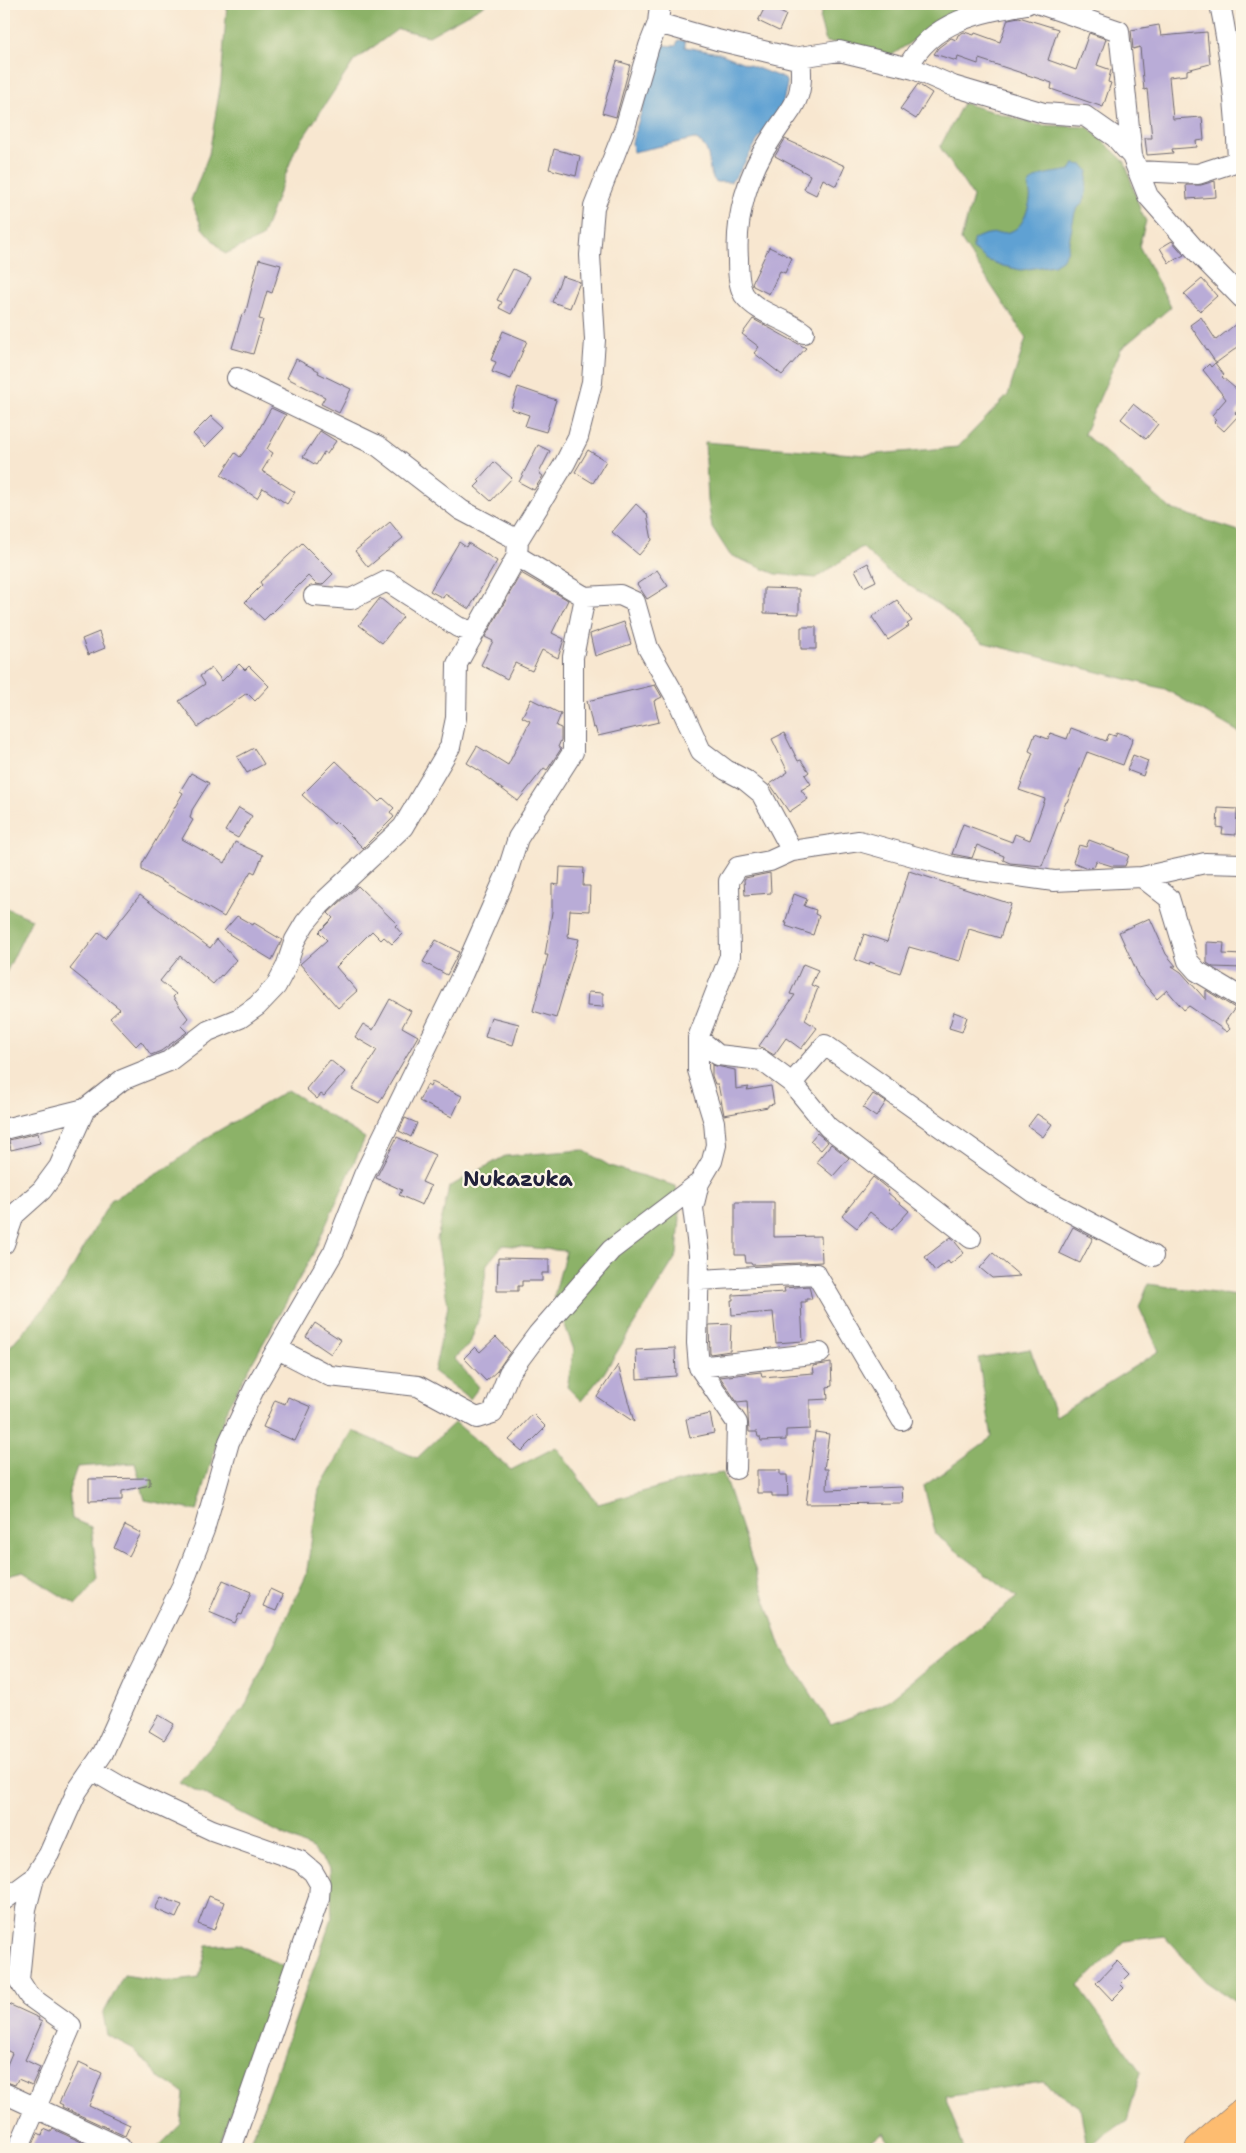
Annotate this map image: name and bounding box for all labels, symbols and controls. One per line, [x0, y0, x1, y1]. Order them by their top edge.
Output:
district label: Nukazuka [463, 1165, 574, 1193]

